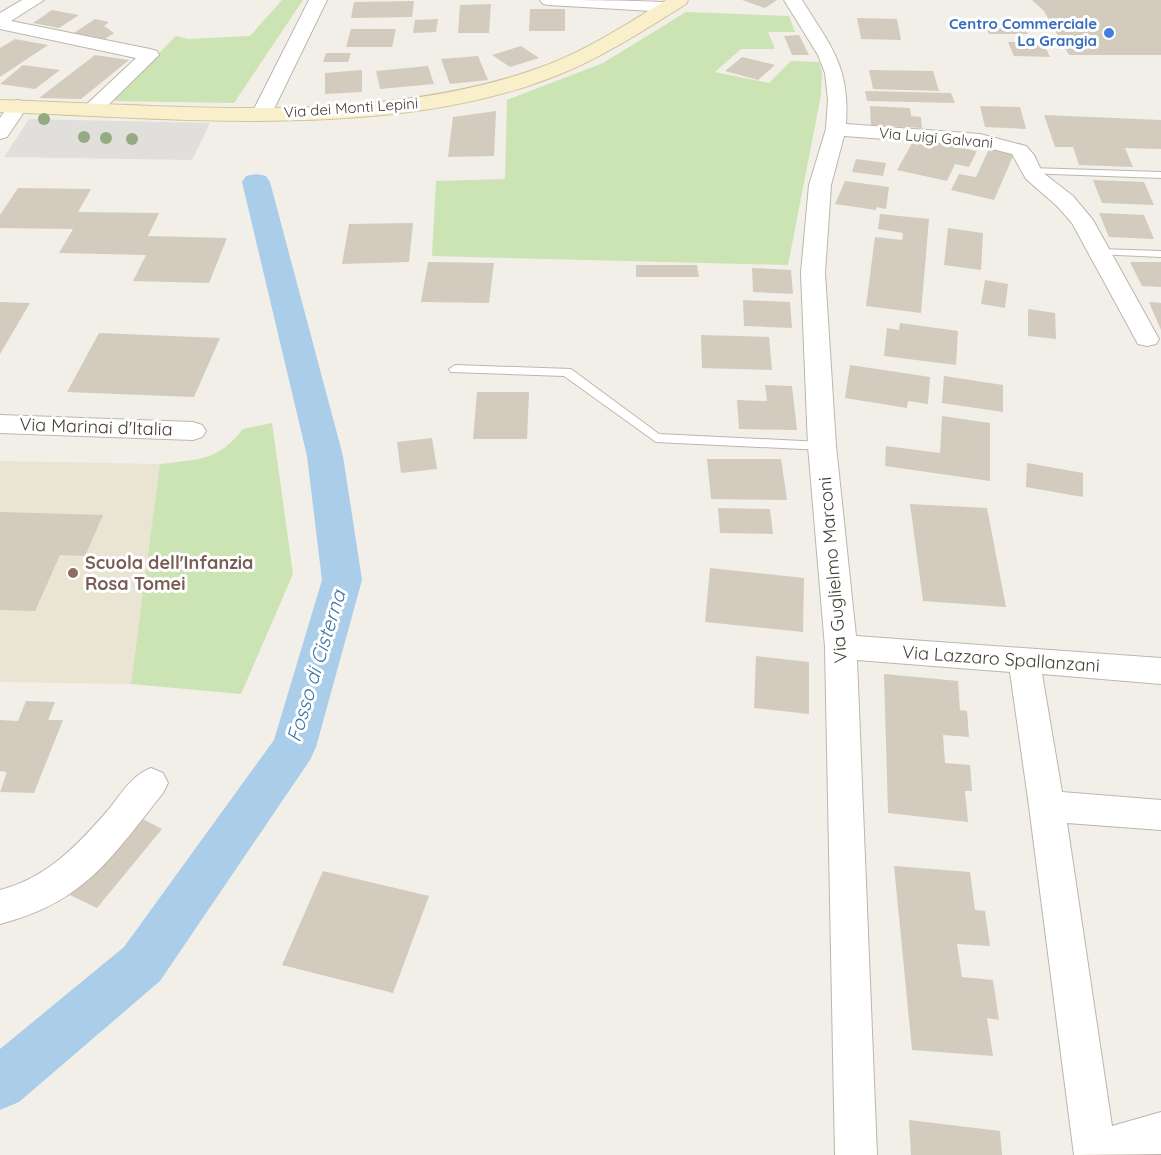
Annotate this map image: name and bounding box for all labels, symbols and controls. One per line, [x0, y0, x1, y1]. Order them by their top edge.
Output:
place label: Centro Commerciale La Grangia [949, 14, 1097, 50]
marker: Centro Commerciale La Grangia [1102, 26, 1116, 40]
street label: Via dei Monti Lepini [283, 93, 419, 122]
street label: Via Luigi Galvani [878, 123, 994, 152]
street label: Via Marinai d'Italia [19, 412, 173, 441]
street label: Via Guglielmo Marconi [813, 476, 852, 664]
place label: Scuola dell'Infanzia Rosa Tomei [85, 551, 253, 595]
marker: Scuola dell'Infanzia Rosa Tomei [66, 566, 80, 580]
water label: Fosso di Cisterna [281, 585, 351, 745]
street label: Via Lazzaro Spallanzani [902, 640, 1101, 677]

